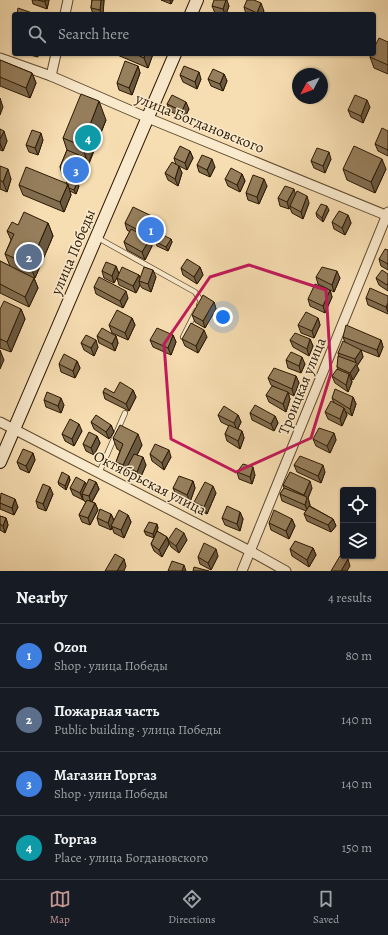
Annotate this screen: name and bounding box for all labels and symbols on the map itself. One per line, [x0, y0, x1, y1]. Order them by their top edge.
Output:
north arrow [292, 68, 328, 104]
street label: улица Богдановского [132, 88, 267, 158]
pin: 4 [75, 123, 101, 153]
pin: 3 [63, 155, 89, 185]
street label: улица Победы [46, 206, 100, 299]
pin: 1 [138, 215, 164, 245]
pin: 2 [16, 242, 42, 272]
your location [213, 307, 233, 327]
street label: Троицкая улица [273, 334, 331, 438]
street label: Октябрьская улица [90, 446, 210, 520]

